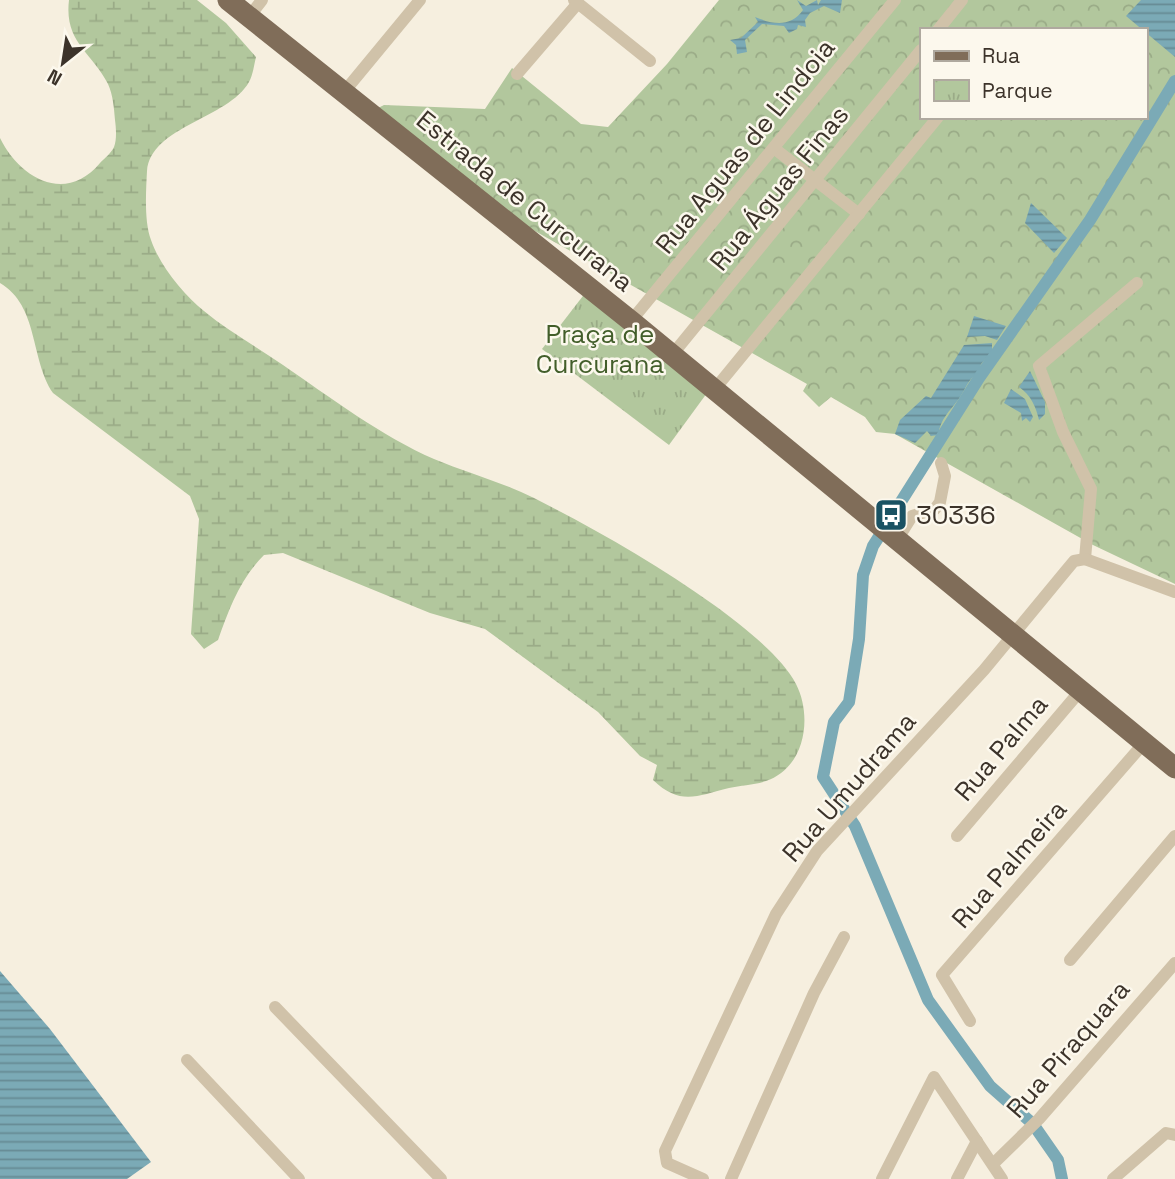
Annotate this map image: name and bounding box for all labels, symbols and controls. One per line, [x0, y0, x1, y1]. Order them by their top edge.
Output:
north arrow [28, 28, 98, 98]
legend [920, 28, 1147, 119]
street label: Rua Aguas de Lindoia [648, 31, 842, 261]
text: Rua [982, 42, 1020, 69]
text: N [43, 63, 67, 91]
text: Parque [982, 77, 1053, 104]
street label: Rua Águas Finas [702, 99, 856, 277]
street label: Estrada de Curcurana [409, 103, 641, 299]
park label: Praça de Curcurana [536, 317, 664, 381]
bus stop icon: 30336 [872, 496, 910, 534]
place label: 30336 [916, 498, 996, 532]
street label: Rua Palma [947, 688, 1055, 808]
street label: Rua Umudrama [775, 705, 923, 869]
street label: Rua Palmeira [944, 793, 1074, 935]
street label: Rua Piraquara [999, 973, 1137, 1125]

